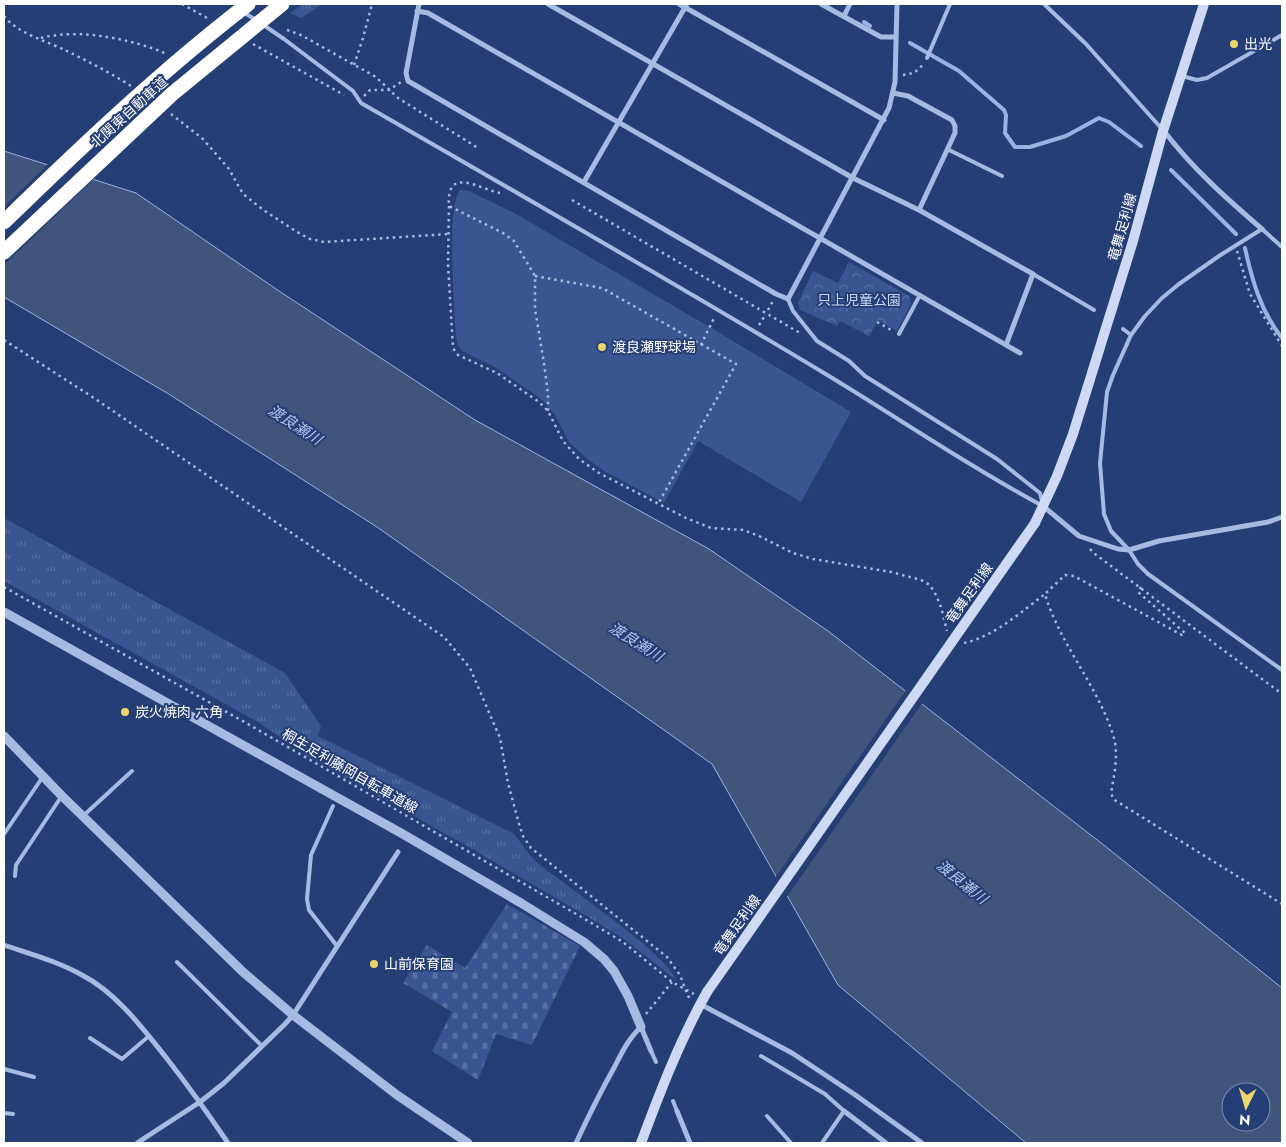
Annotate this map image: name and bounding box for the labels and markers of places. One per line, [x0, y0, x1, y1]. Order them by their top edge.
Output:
place label: 出光 [1244, 34, 1272, 54]
marker: 出光 [1228, 38, 1240, 50]
place label: 渡良瀬野球場 [612, 337, 696, 357]
marker: 渡良瀬野球場 [596, 341, 608, 353]
place label: 炭火焼肉 六角 [135, 702, 223, 722]
marker: 炭火焼肉 六角 [119, 706, 131, 718]
place label: 山前保育園 [384, 954, 454, 974]
marker: 山前保育園 [368, 958, 380, 970]

